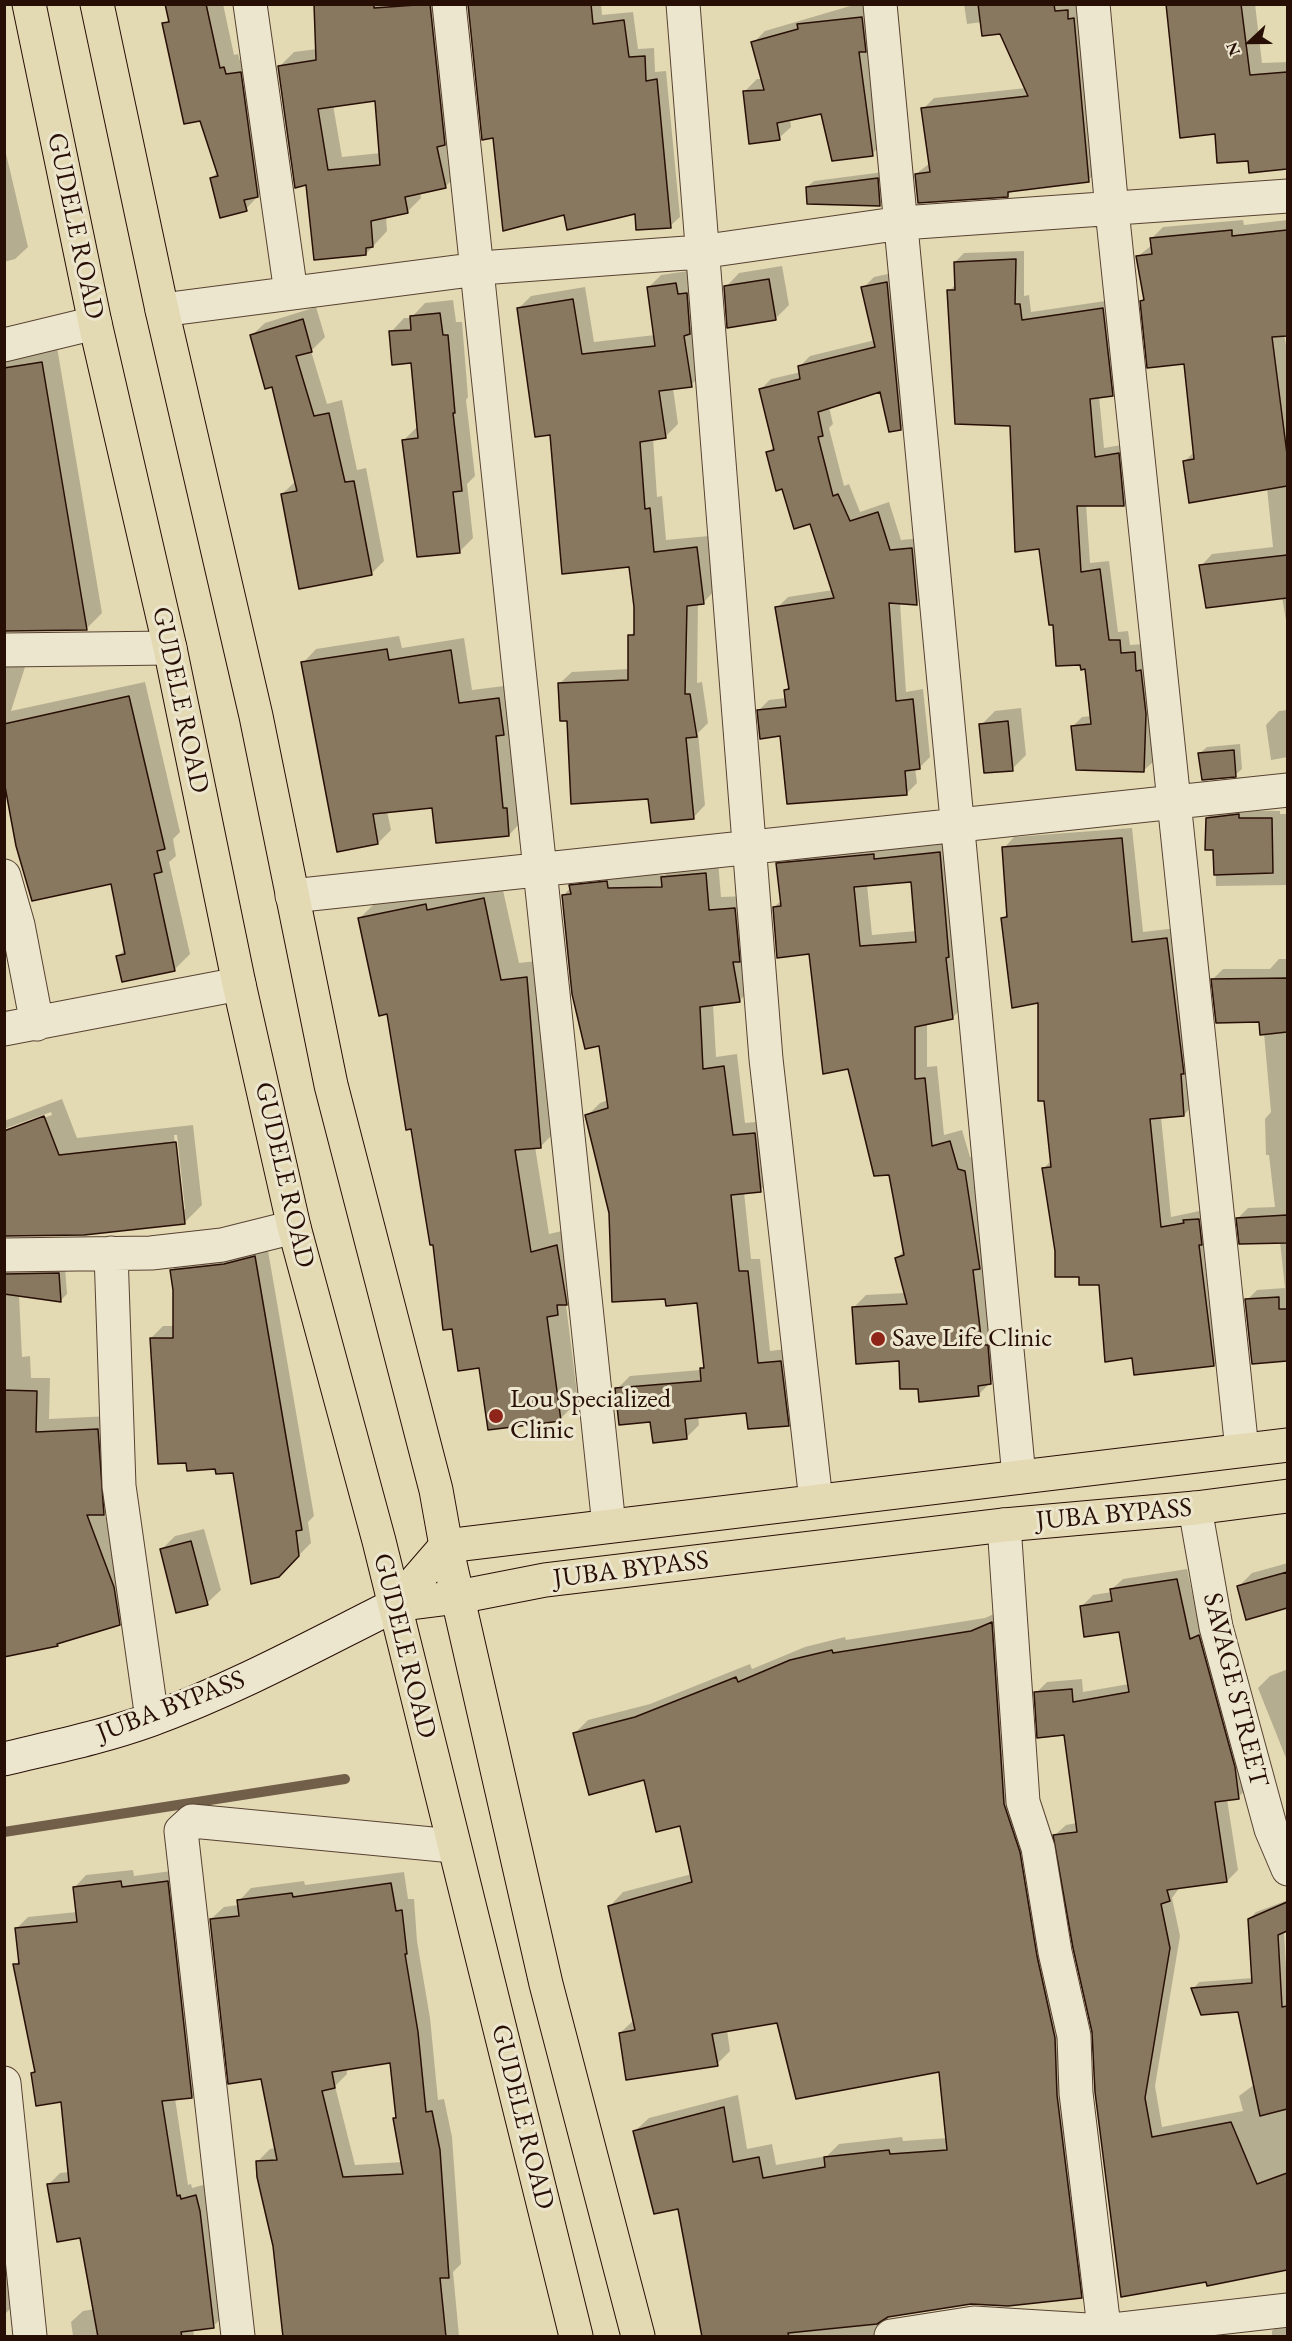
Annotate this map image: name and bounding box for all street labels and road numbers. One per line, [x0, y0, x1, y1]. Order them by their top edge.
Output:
street label: GUDELE ROAD [39, 130, 111, 322]
street label: GUDELE ROAD [144, 604, 216, 796]
street label: GUDELE ROAD [247, 1079, 321, 1271]
street label: JUBA BYPASS [1035, 1492, 1193, 1538]
street label: JUBA BYPASS [551, 1544, 711, 1596]
street label: GUDELE ROAD [365, 1550, 443, 1742]
street label: SAVAGE STREET [1195, 1590, 1275, 1790]
street label: JUBA BYPASS [92, 1664, 250, 1750]
street label: GUDELE ROAD [483, 2021, 561, 2213]

